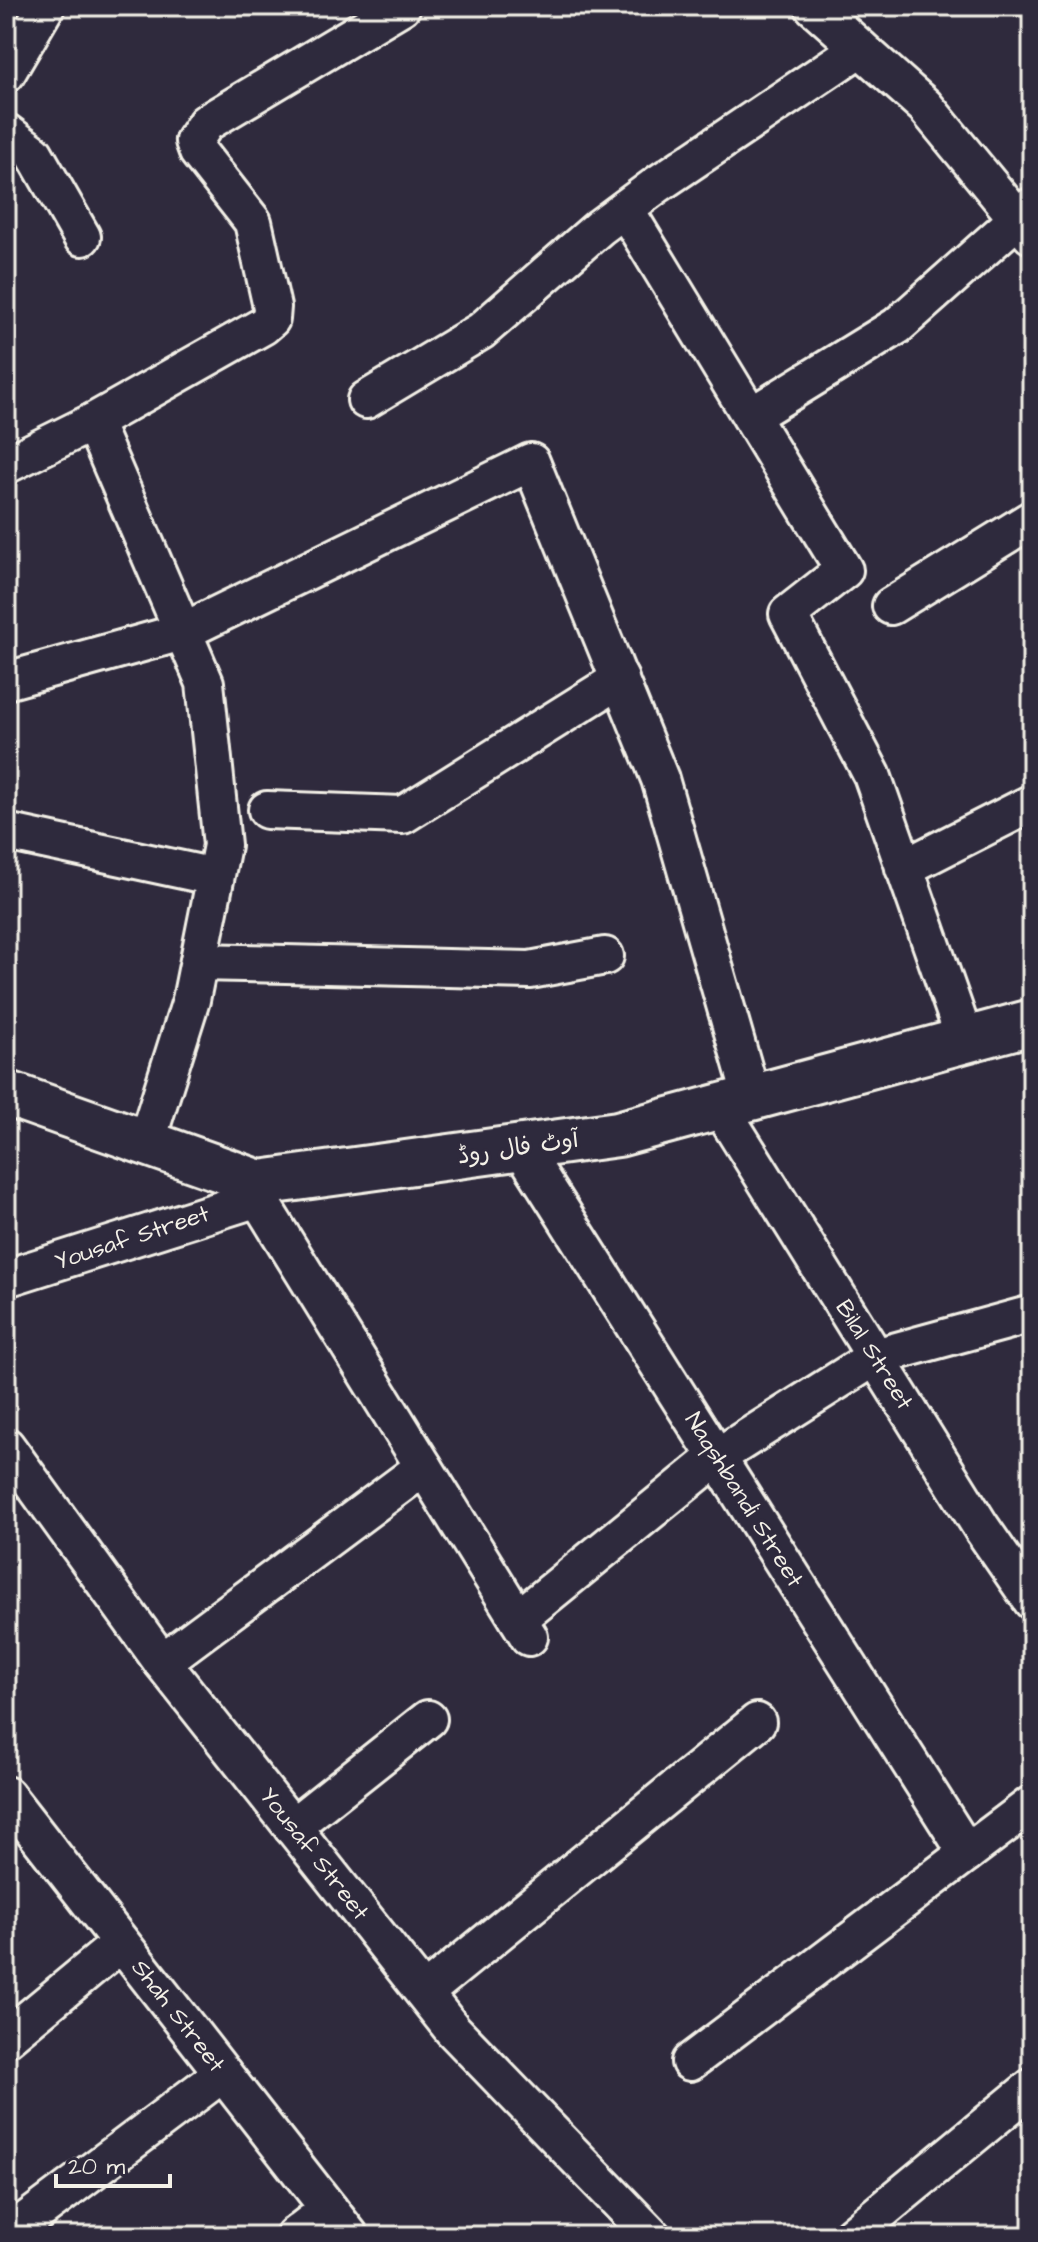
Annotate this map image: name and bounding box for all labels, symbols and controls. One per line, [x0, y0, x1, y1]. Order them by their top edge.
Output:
street label: آوٹ فال روڈ [455, 1123, 582, 1173]
street label: Yousaf Street [50, 1197, 214, 1279]
street label: Bilal Street [827, 1293, 921, 1417]
street label: Naqshbandi Street [676, 1406, 812, 1594]
street label: Yousaf Street [251, 1780, 377, 1928]
street label: Shah Street [123, 1952, 233, 2080]
scale bar [56, 2138, 170, 2188]
text: 20 m [68, 2150, 125, 2184]

